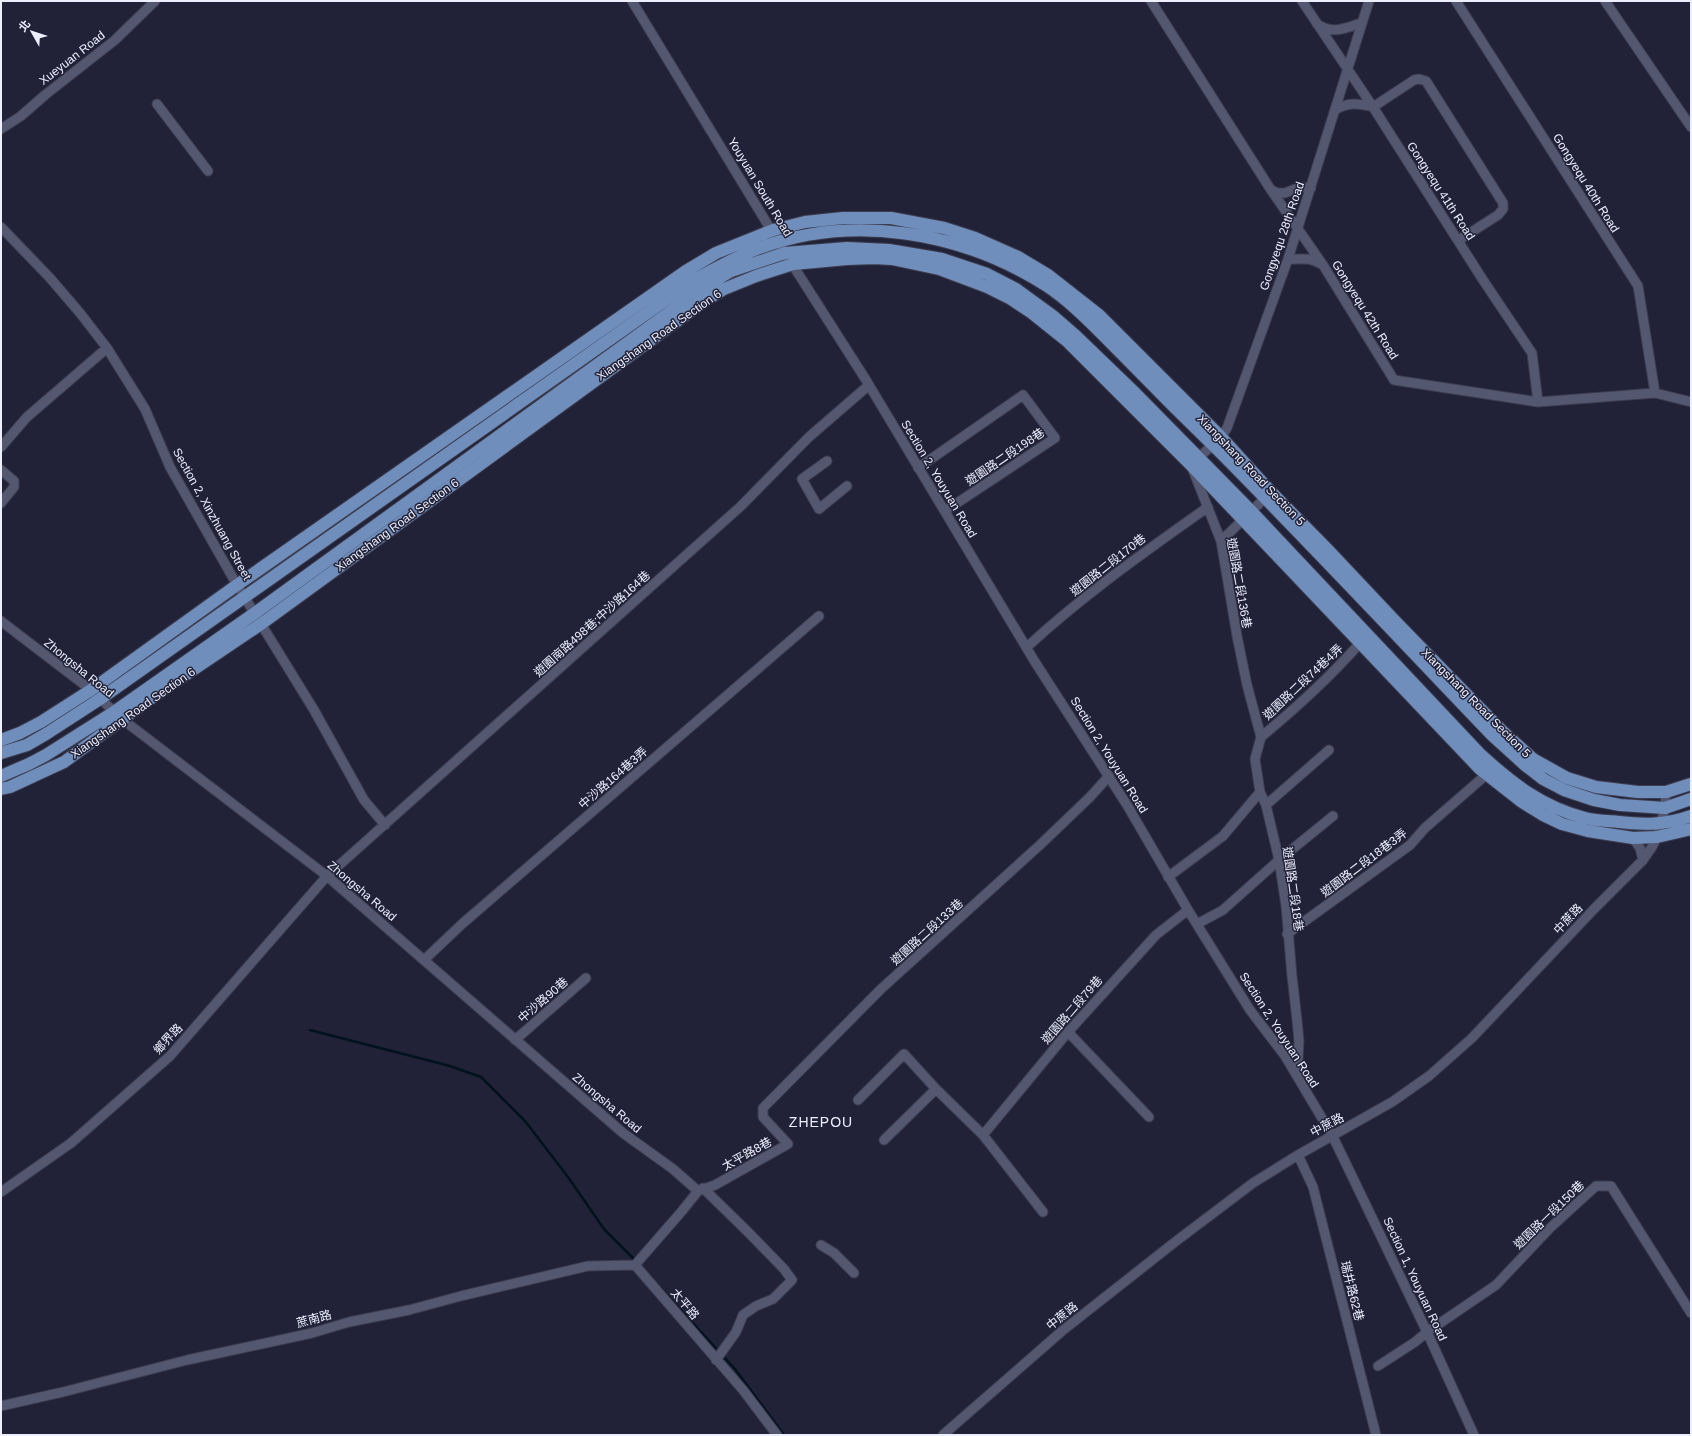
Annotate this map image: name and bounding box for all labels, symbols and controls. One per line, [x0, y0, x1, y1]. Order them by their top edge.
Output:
north arrow [12, 12, 52, 52]
text: 北 [16, 18, 32, 34]
street label: Xueyuan Road [36, 28, 108, 88]
street label: Gongyequ 40th Road [1550, 131, 1622, 235]
street label: Youyuan South Road [725, 135, 795, 239]
street label: Gongyequ 41th Road [1404, 139, 1478, 243]
street label: Gongyequ 28th Road [1257, 180, 1307, 292]
street label: Gongyequ 42th Road [1329, 258, 1401, 362]
street label: Xiangshang Road Section 6 [594, 286, 724, 383]
street label: Xiangshang Road Section 5 [1194, 412, 1308, 529]
street label: Section 2, Youyuan Road [898, 418, 980, 540]
street label: 遊園路二段198巷 [963, 425, 1047, 489]
street label: Section 2, Xinzhuang Street [170, 446, 255, 583]
street label: Xiangshang Road Section 6 [333, 475, 462, 574]
street label: 遊園路二段170巷 [1067, 531, 1149, 599]
street label: 遊園路二段136巷 [1224, 536, 1254, 630]
street label: 遊園南路498巷;中沙路164巷 [531, 568, 653, 680]
street label: Zhongsha Road [41, 636, 117, 700]
street label: 遊園路二段74巷4弄 [1260, 641, 1346, 723]
street label: Xiangshang Road Section 5 [1418, 645, 1534, 761]
street label: Xiangshang Road Section 6 [68, 664, 198, 761]
street label: Section 2, Youyuan Road [1067, 694, 1151, 816]
street label: 中沙路164巷3弄 [576, 744, 650, 812]
street label: 遊園路二段18巷3弄 [1318, 826, 1410, 900]
street label: 遊園路二段18巷 [1280, 846, 1306, 932]
street label: Zhongsha Road [325, 858, 399, 924]
street label: 遊園路二段133巷 [888, 896, 966, 968]
street label: 中蔗路 [1551, 901, 1585, 937]
street label: Section 2, Youyuan Road [1236, 970, 1322, 1090]
street label: 遊園路二段79巷 [1039, 973, 1105, 1047]
street label: 中沙路90巷 [515, 975, 571, 1025]
street label: 鄉界路 [151, 1021, 185, 1057]
street label: Zhongsha Road [570, 1070, 644, 1136]
street label: 中蔗路 [1308, 1110, 1346, 1140]
district label: ZHEPOU [789, 1114, 853, 1130]
street label: 太平路8巷 [720, 1135, 774, 1173]
street label: 遊園路一段150巷 [1511, 1178, 1587, 1252]
street label: Section 1, Youyuan Road [1380, 1215, 1450, 1343]
street label: 瑞井路62巷 [1338, 1260, 1366, 1322]
street label: 太平路 [668, 1286, 702, 1322]
street label: 中蔗路 [1044, 1299, 1080, 1333]
street label: 蔗南路 [295, 1308, 333, 1330]

